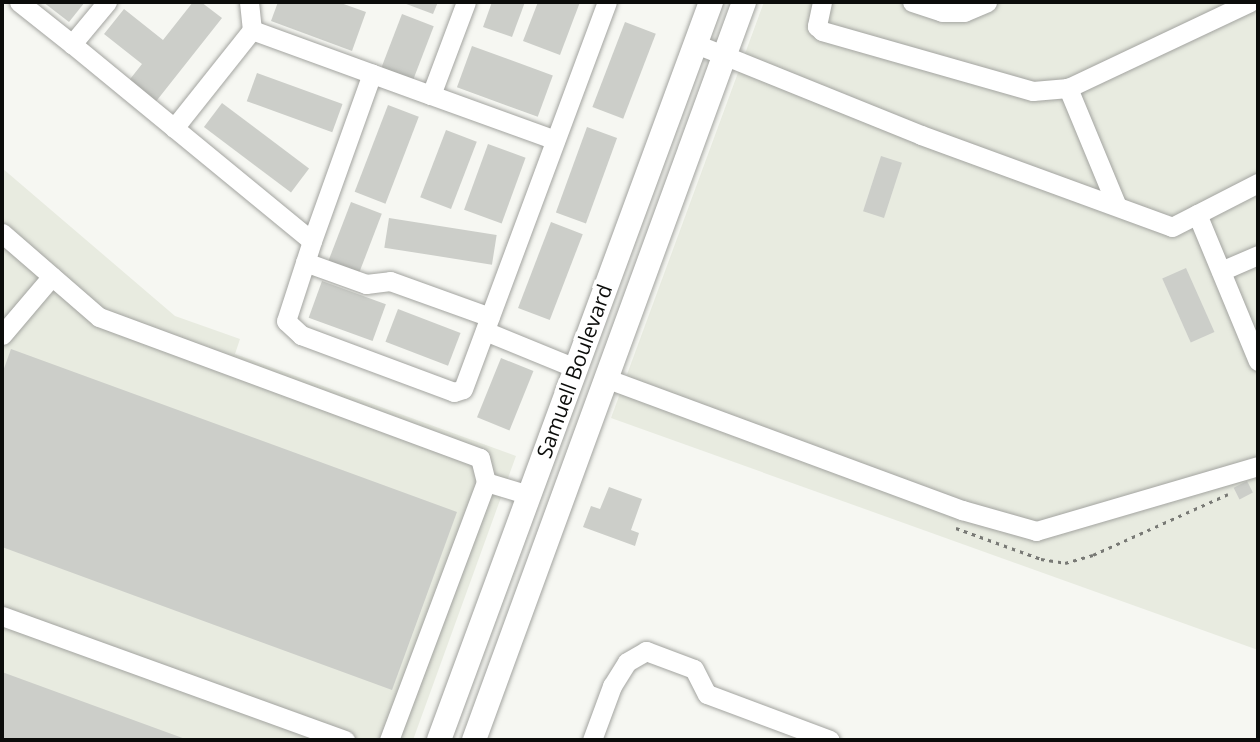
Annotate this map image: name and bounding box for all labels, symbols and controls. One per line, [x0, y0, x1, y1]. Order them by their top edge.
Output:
street label: Samuell Boulevard [531, 281, 617, 461]

